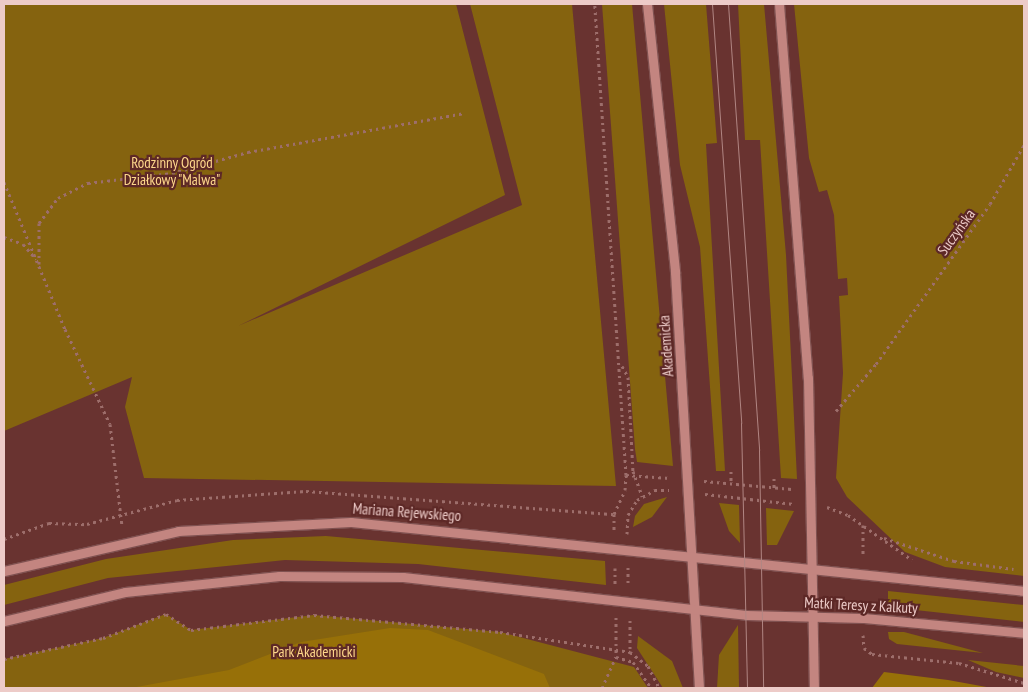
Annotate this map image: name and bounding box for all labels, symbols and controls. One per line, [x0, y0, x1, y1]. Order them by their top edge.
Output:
park label: Rodzinny Ogród Działkowy "Malwa" [123, 153, 221, 188]
street label: Suczyńska [933, 205, 979, 259]
street label: Akademicka [655, 315, 677, 377]
street label: Mariana Rejewskiego [352, 499, 462, 525]
street label: Matki Teresy z Kalkuty [803, 593, 919, 617]
park label: Park Akademicki [272, 643, 356, 661]

